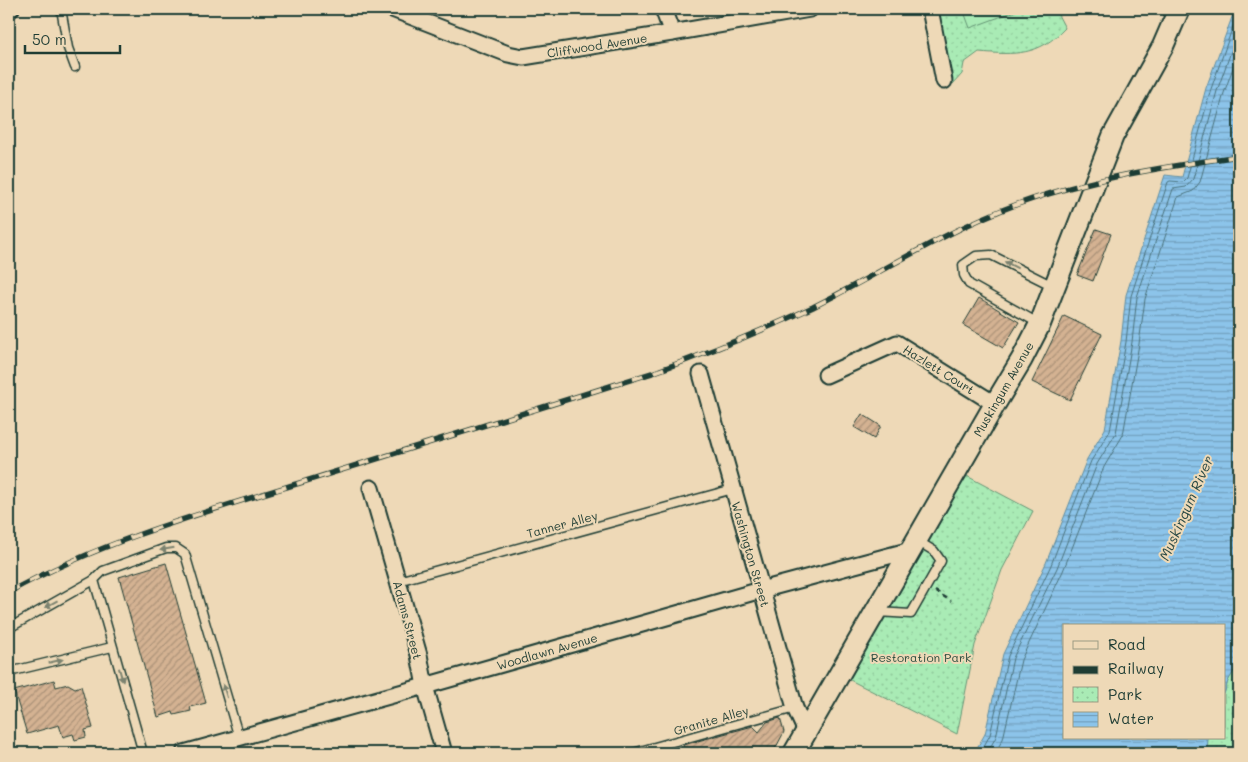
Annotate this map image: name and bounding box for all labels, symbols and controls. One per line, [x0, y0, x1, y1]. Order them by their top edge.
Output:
scale bar [25, 22, 120, 54]
text: 50 m [32, 29, 67, 49]
street label: Cliffwood Avenue [546, 29, 648, 61]
one-way arrow [1004, 261, 1019, 270]
street label: Muskingum Avenue [969, 339, 1037, 439]
street label: Hazlett Court [900, 341, 978, 397]
water label: Muskingum River [1154, 453, 1218, 563]
street label: Washington Street [728, 499, 774, 609]
street label: Tanner Alley [525, 507, 599, 541]
one-way arrow [159, 546, 175, 554]
street label: Adams Street [390, 579, 426, 661]
one-way arrow [44, 600, 59, 608]
legend [1063, 624, 1226, 740]
street label: Woodlawn Avenue [495, 629, 599, 673]
text: Road [1108, 634, 1145, 654]
park label: Restoration Park [871, 649, 971, 665]
one-way arrow [49, 657, 64, 665]
text: Railway [1108, 658, 1164, 678]
one-way arrow [117, 668, 125, 683]
one-way arrow [220, 683, 228, 698]
text: Park [1108, 684, 1142, 704]
street label: Granite Alley [672, 702, 750, 738]
text: Water [1108, 708, 1154, 728]

